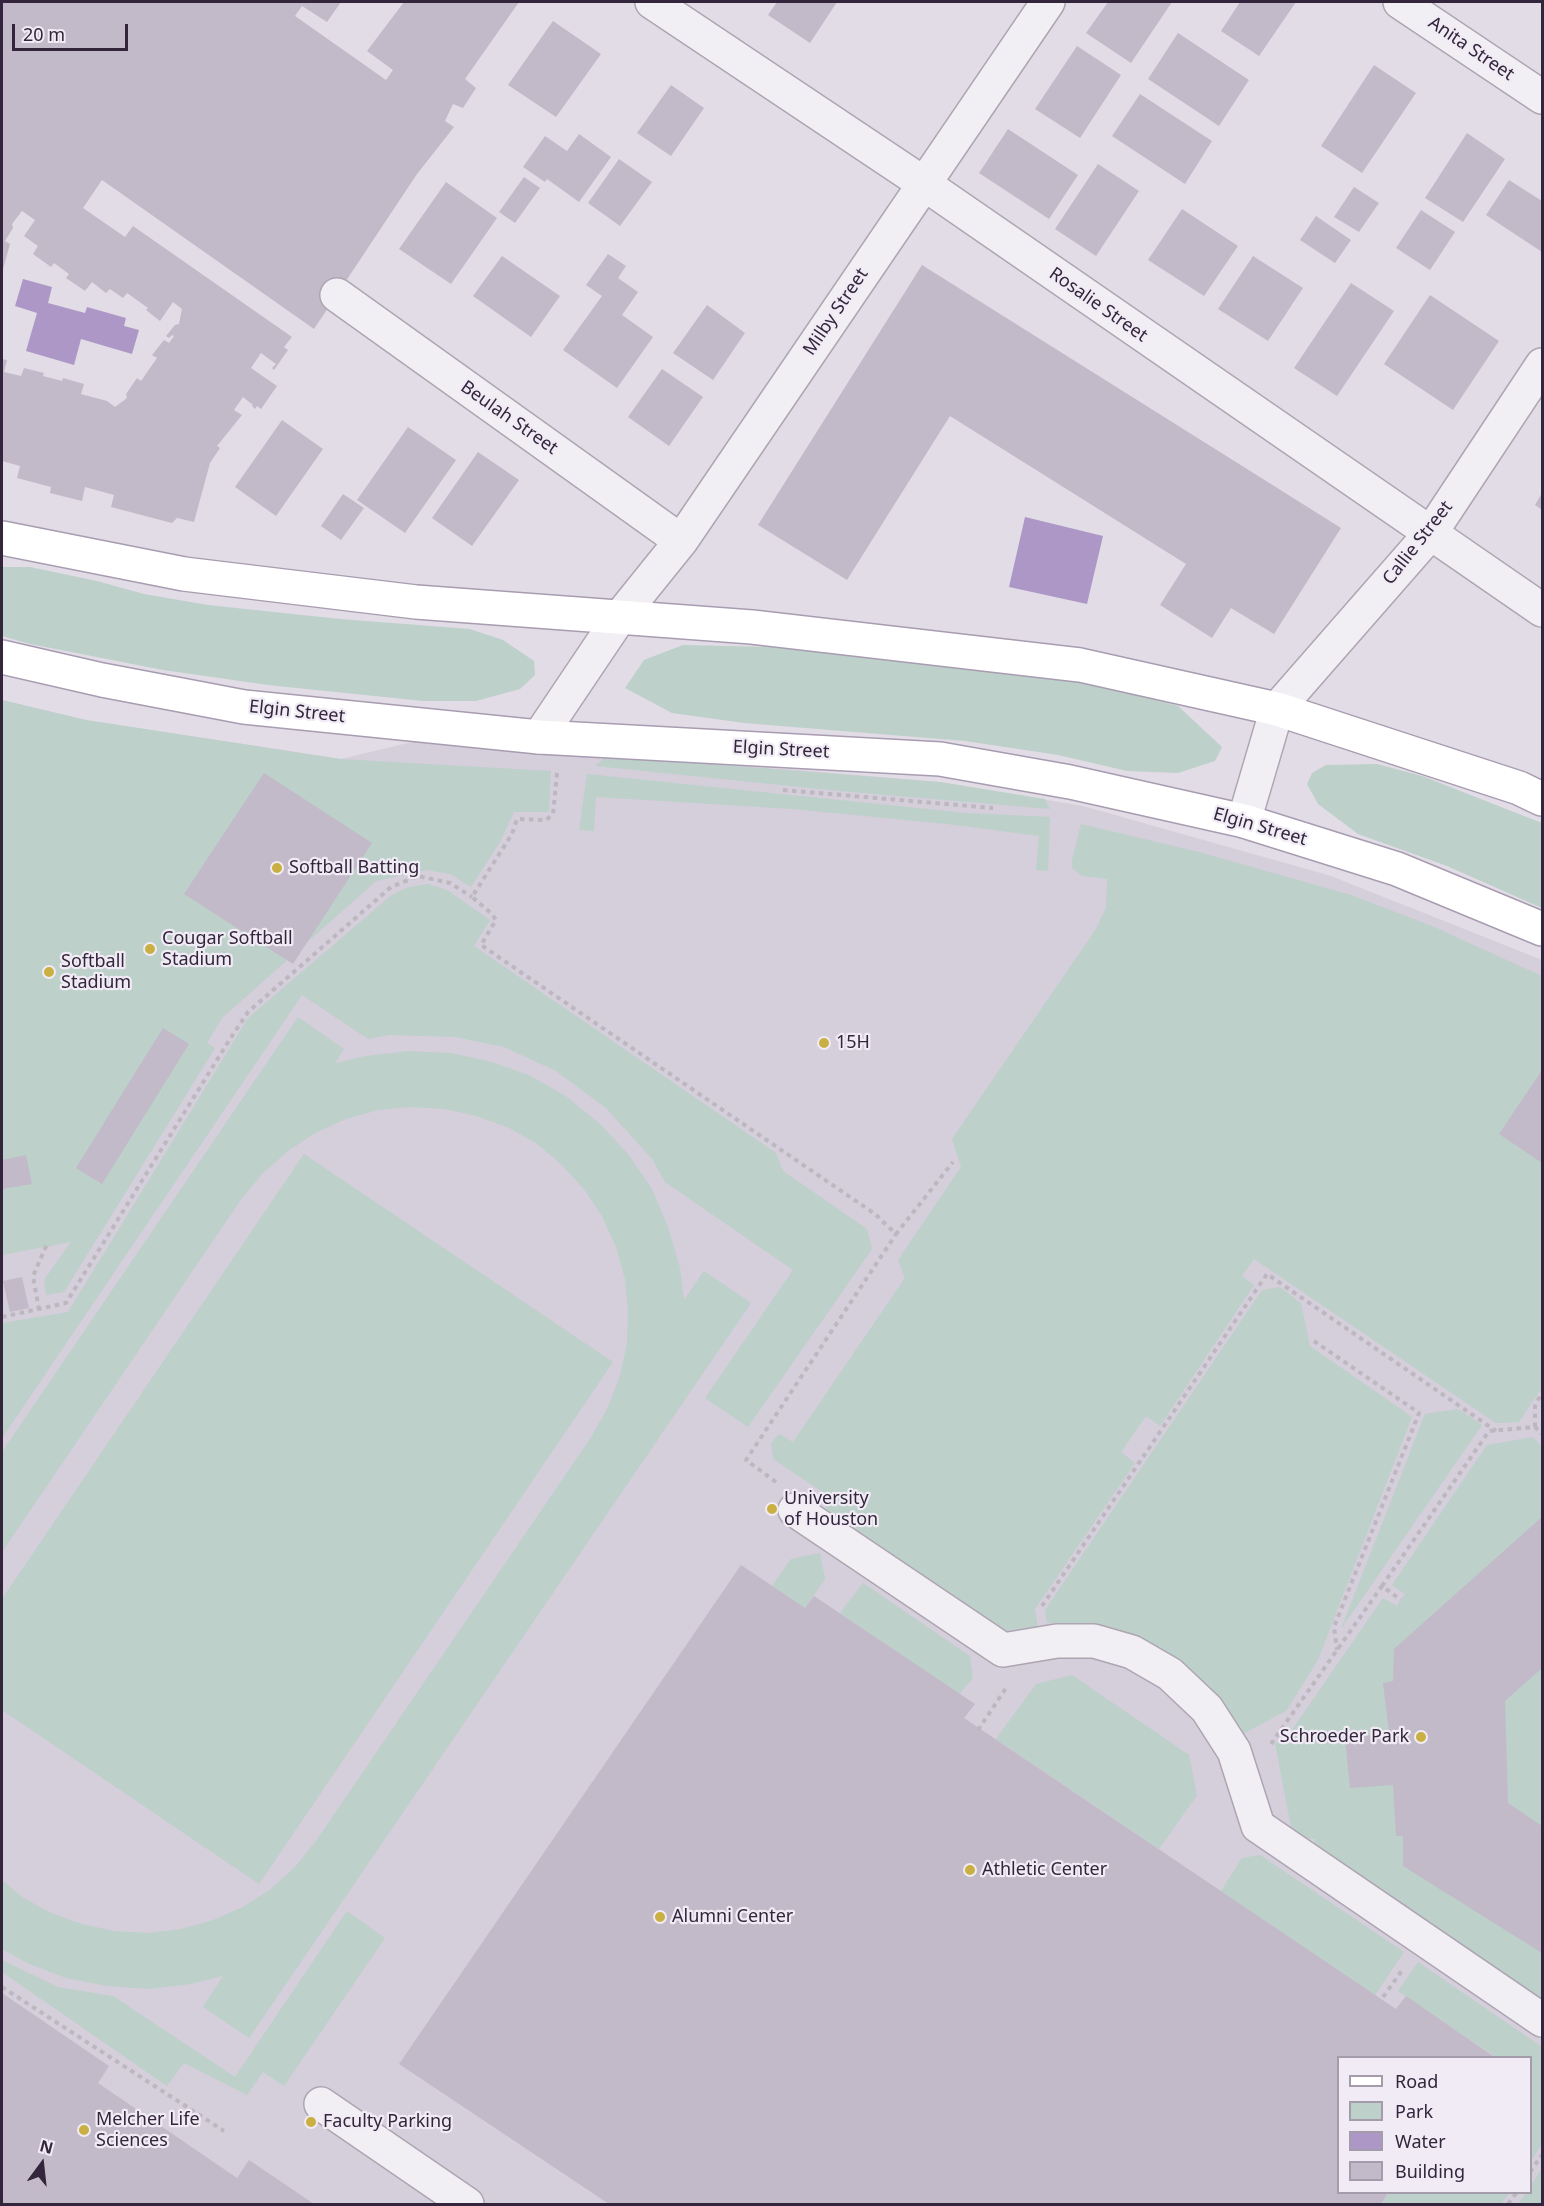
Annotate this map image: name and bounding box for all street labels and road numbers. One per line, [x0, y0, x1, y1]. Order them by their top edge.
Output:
street label: Anita Street [1424, 12, 1518, 86]
street label: Rosalie Street [1045, 263, 1151, 347]
street label: Milby Street [799, 264, 873, 360]
street label: Beulah Street [456, 377, 562, 459]
street label: Callie Street [1379, 497, 1457, 589]
street label: Elgin Street [248, 696, 346, 728]
street label: Elgin Street [732, 737, 830, 763]
street label: Elgin Street [1211, 803, 1309, 851]

